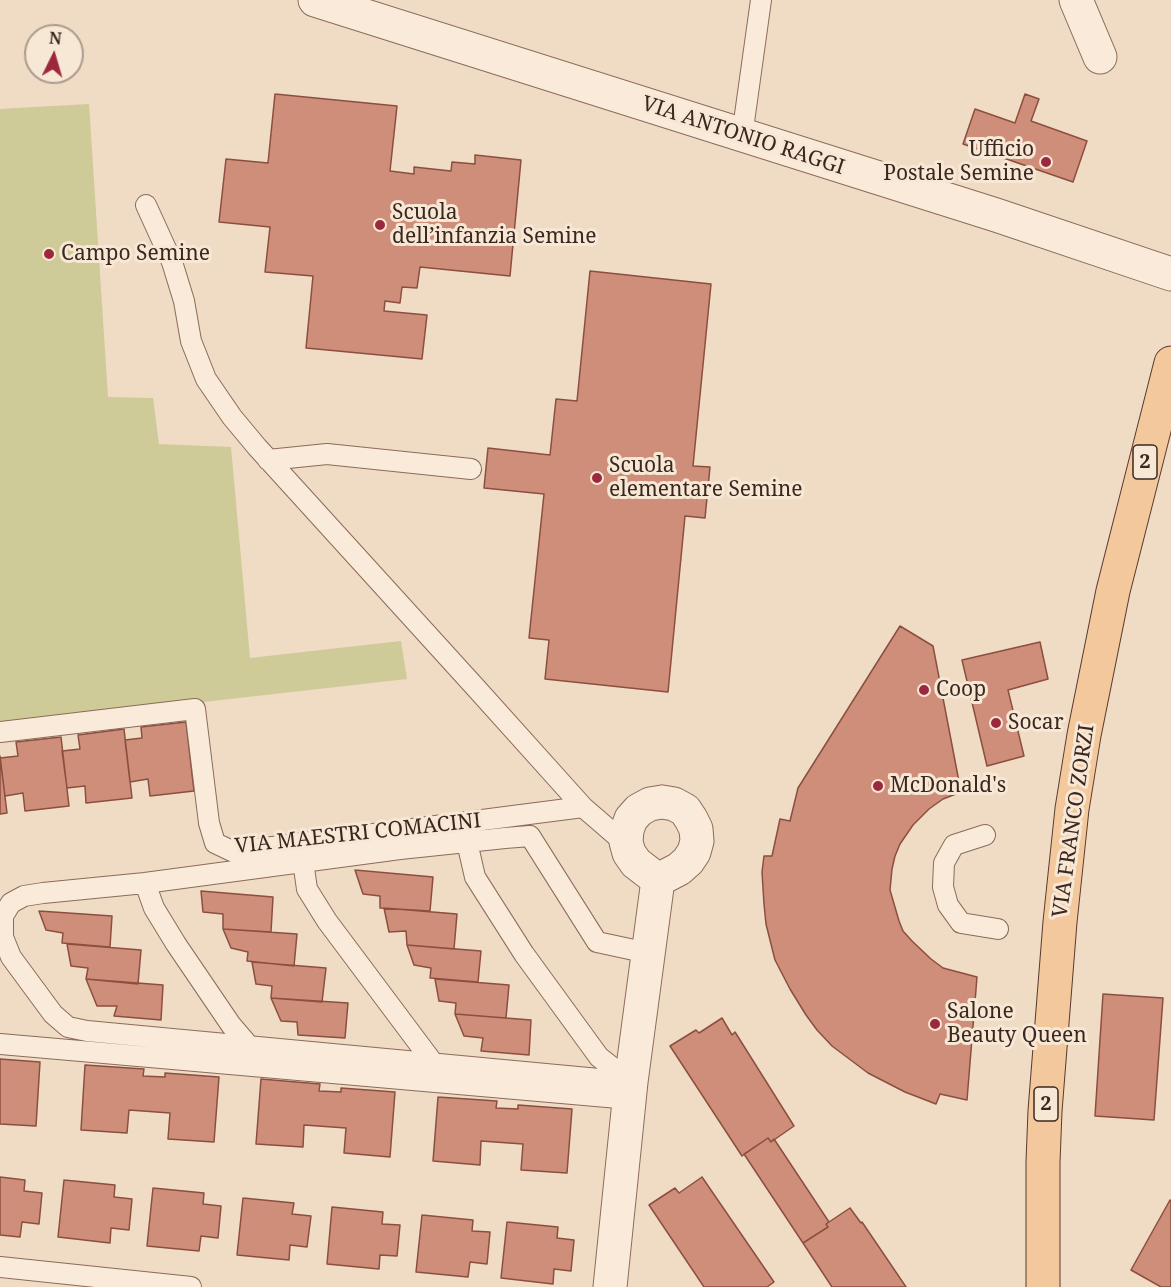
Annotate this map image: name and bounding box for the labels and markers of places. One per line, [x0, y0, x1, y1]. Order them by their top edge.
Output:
place label: Ufficio Postale Semine [883, 137, 1034, 187]
marker: Ufficio Postale Semine [1039, 155, 1053, 169]
place label: Scuola dell’infanzia Semine [392, 200, 597, 250]
marker: Scuola dell’infanzia Semine [373, 218, 387, 232]
place label: Campo Semine [61, 241, 210, 267]
marker: Campo Semine [42, 247, 56, 261]
place label: Scuola elementare Semine [609, 453, 802, 503]
marker: Scuola elementare Semine [590, 471, 604, 485]
place label: Coop [936, 677, 986, 703]
marker: Coop [917, 683, 931, 697]
place label: Socar [1008, 710, 1064, 736]
marker: Socar [989, 716, 1003, 730]
place label: McDonald's [890, 773, 1006, 799]
marker: McDonald's [871, 779, 885, 793]
place label: Salone Beauty Queen [947, 999, 1087, 1049]
marker: Salone Beauty Queen [928, 1017, 942, 1031]

